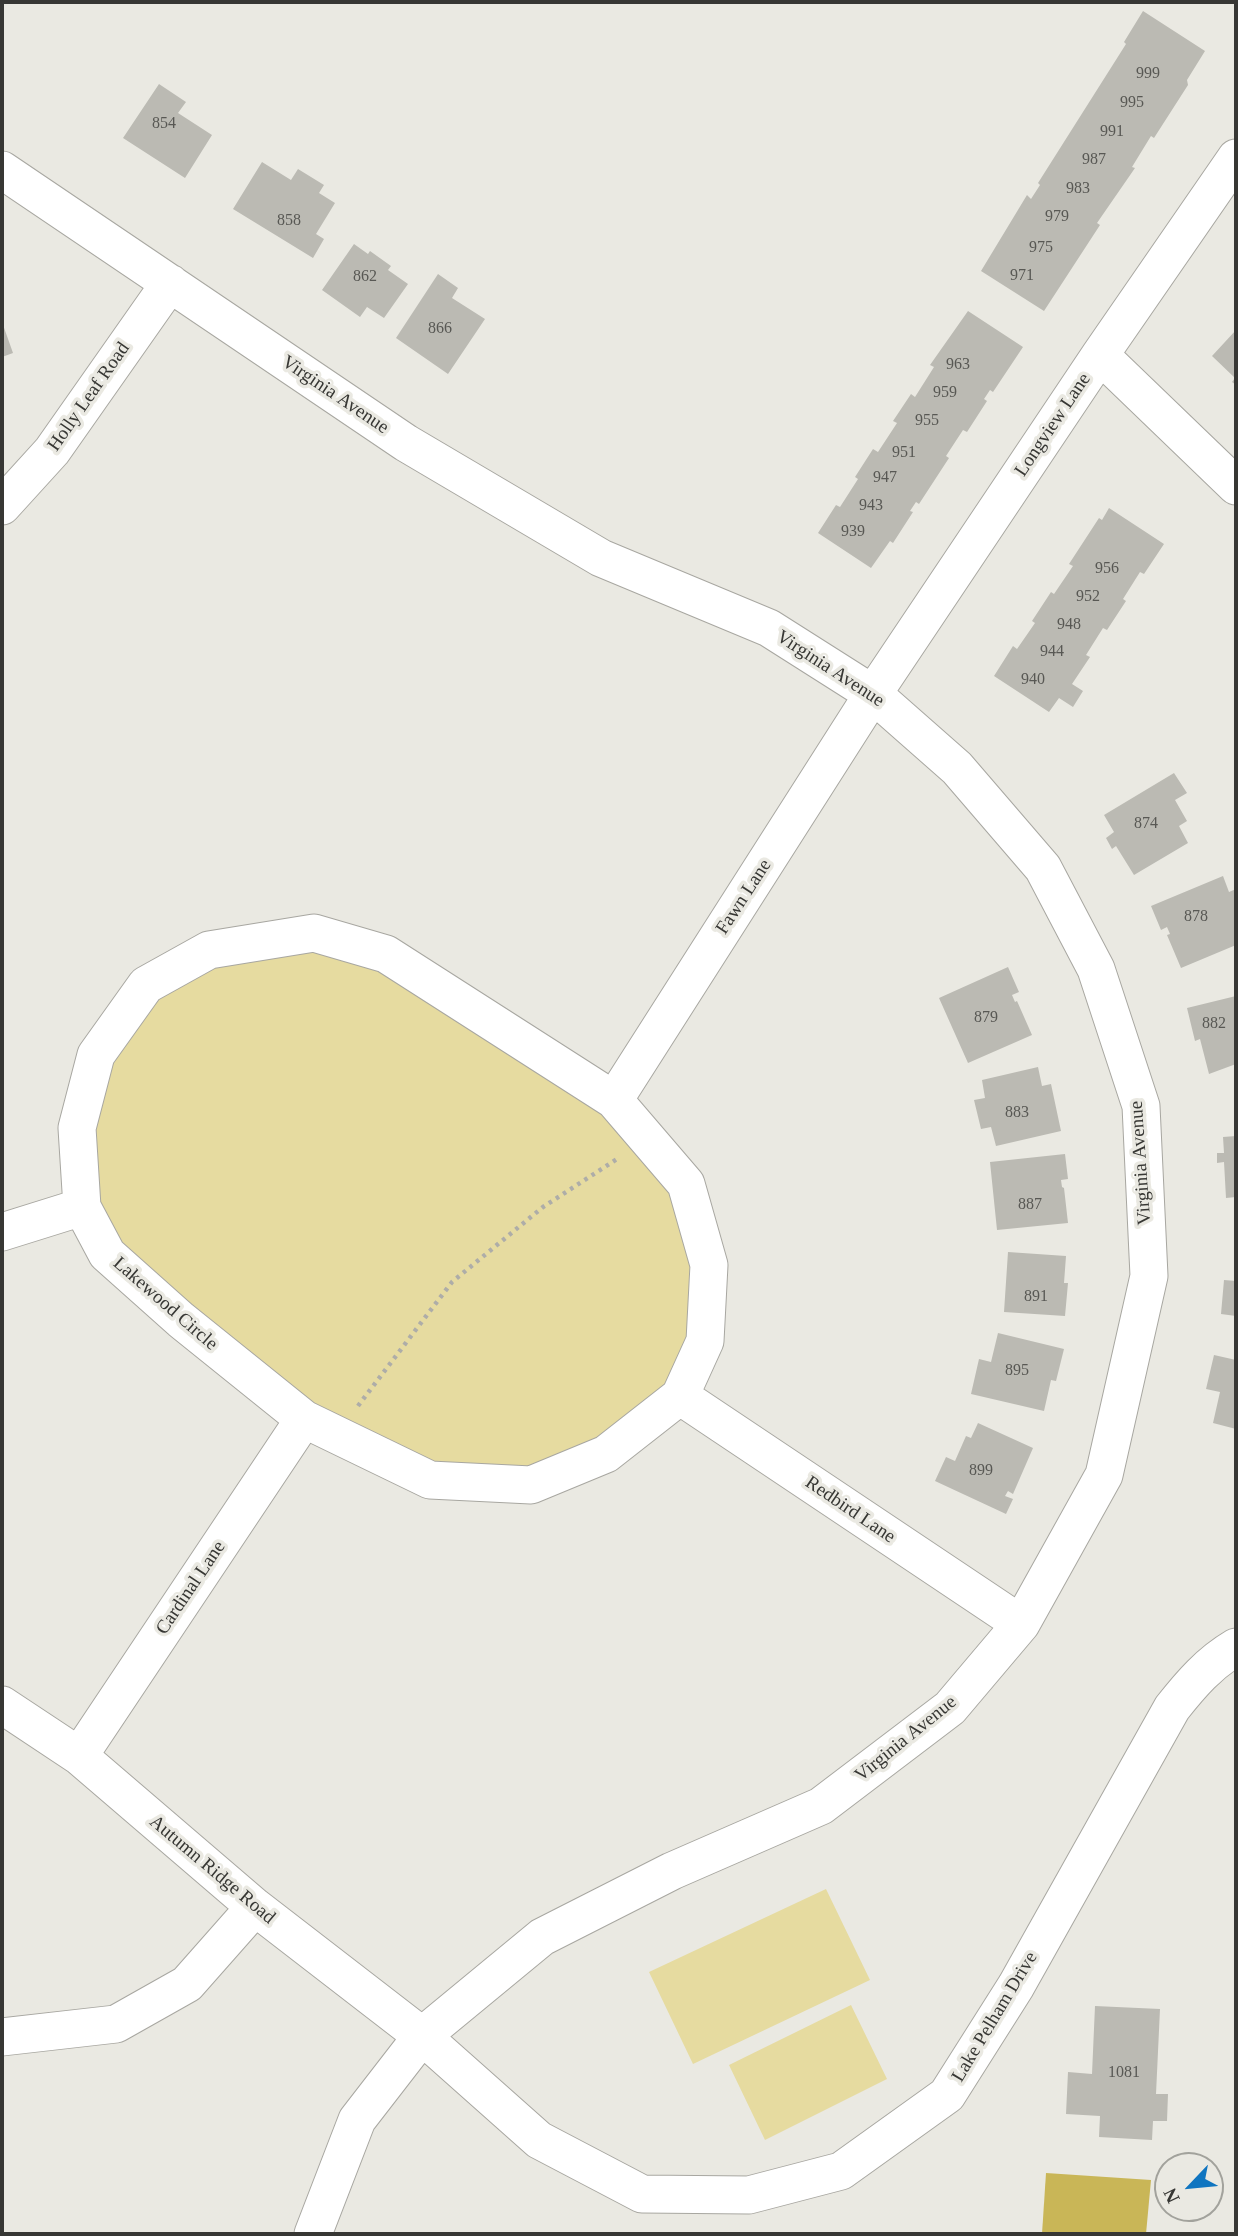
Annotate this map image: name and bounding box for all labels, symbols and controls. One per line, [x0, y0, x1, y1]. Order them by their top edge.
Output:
house number: 999 [1136, 64, 1160, 84]
house number: 995 [1120, 93, 1144, 113]
house number: 854 [152, 114, 176, 134]
house number: 991 [1100, 122, 1124, 142]
house number: 987 [1082, 150, 1106, 170]
house number: 983 [1066, 179, 1090, 199]
house number: 979 [1045, 207, 1069, 227]
house number: 858 [277, 211, 301, 231]
house number: 975 [1029, 238, 1053, 258]
house number: 971 [1010, 266, 1034, 286]
house number: 862 [353, 267, 377, 287]
house number: 866 [428, 319, 452, 339]
street label: Holly Leaf Road [43, 338, 135, 456]
street label: Virginia Avenue [277, 351, 393, 439]
house number: 963 [946, 355, 970, 375]
street label: Longview Lane [1010, 369, 1096, 481]
house number: 959 [933, 383, 957, 403]
house number: 955 [915, 411, 939, 431]
house number: 951 [892, 443, 916, 463]
house number: 947 [873, 468, 897, 488]
house number: 943 [859, 496, 883, 516]
house number: 939 [841, 522, 865, 542]
house number: 956 [1095, 559, 1119, 579]
house number: 952 [1076, 587, 1100, 607]
house number: 948 [1057, 615, 1081, 635]
street label: Virginia Avenue [772, 626, 888, 712]
house number: 944 [1040, 642, 1064, 662]
house number: 940 [1021, 670, 1045, 690]
house number: 874 [1134, 814, 1158, 834]
street label: Fawn Lane [711, 855, 777, 939]
house number: 878 [1184, 907, 1208, 927]
house number: 879 [974, 1008, 998, 1028]
house number: 882 [1202, 1014, 1226, 1034]
street label: Virginia Avenue [1125, 1100, 1157, 1226]
house number: 883 [1005, 1103, 1029, 1123]
house number: 887 [1018, 1195, 1042, 1215]
street label: Lakewood Circle [108, 1252, 222, 1356]
house number: 891 [1024, 1287, 1048, 1307]
house number: 895 [1005, 1361, 1029, 1381]
house number: 899 [969, 1461, 993, 1481]
street label: Redbird Lane [801, 1471, 899, 1549]
street label: Cardinal Lane [151, 1537, 231, 1639]
street label: Virginia Avenue [851, 1691, 961, 1787]
street label: Autumn Ridge Road [144, 1811, 280, 1929]
street label: Lake Pelham Drive [947, 1948, 1043, 2086]
house number: 1081 [1108, 2063, 1140, 2083]
north arrow [1154, 2152, 1224, 2222]
text: N [1159, 2185, 1184, 2206]

